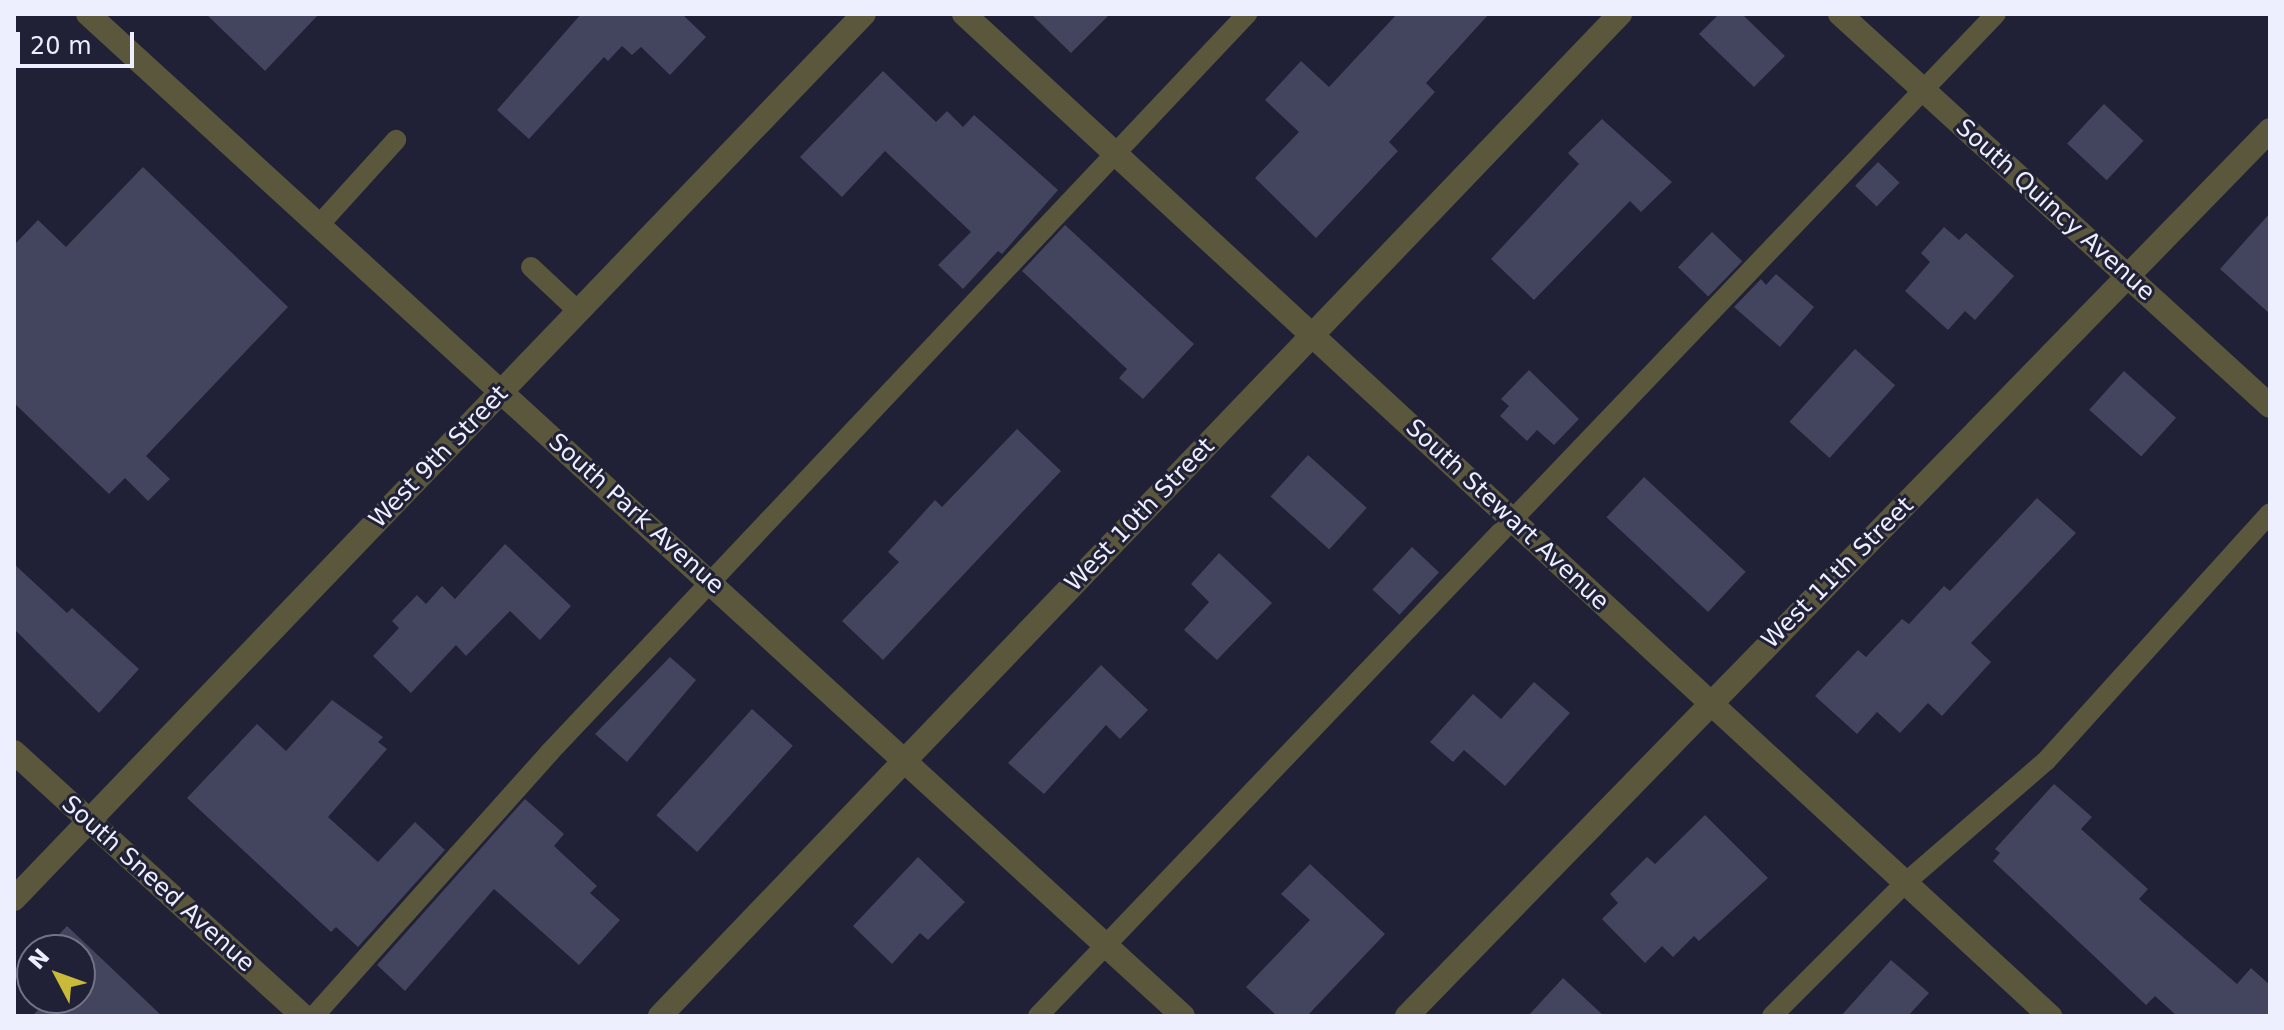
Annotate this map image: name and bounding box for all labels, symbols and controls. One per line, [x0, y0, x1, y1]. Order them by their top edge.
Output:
scale bar [20, 16, 138, 66]
text: 20 m [30, 32, 92, 60]
street label: South Quincy Avenue [1950, 113, 2160, 307]
street label: West 9th Street [364, 380, 514, 534]
street label: South Stewart Avenue [1399, 413, 1615, 617]
street label: South Park Avenue [542, 428, 730, 600]
street label: West 10th Street [1059, 432, 1221, 598]
street label: West 11th Street [1756, 491, 1920, 655]
street label: South Sneed Avenue [56, 790, 260, 978]
north arrow [16, 934, 96, 1014]
text: N [24, 944, 54, 974]

